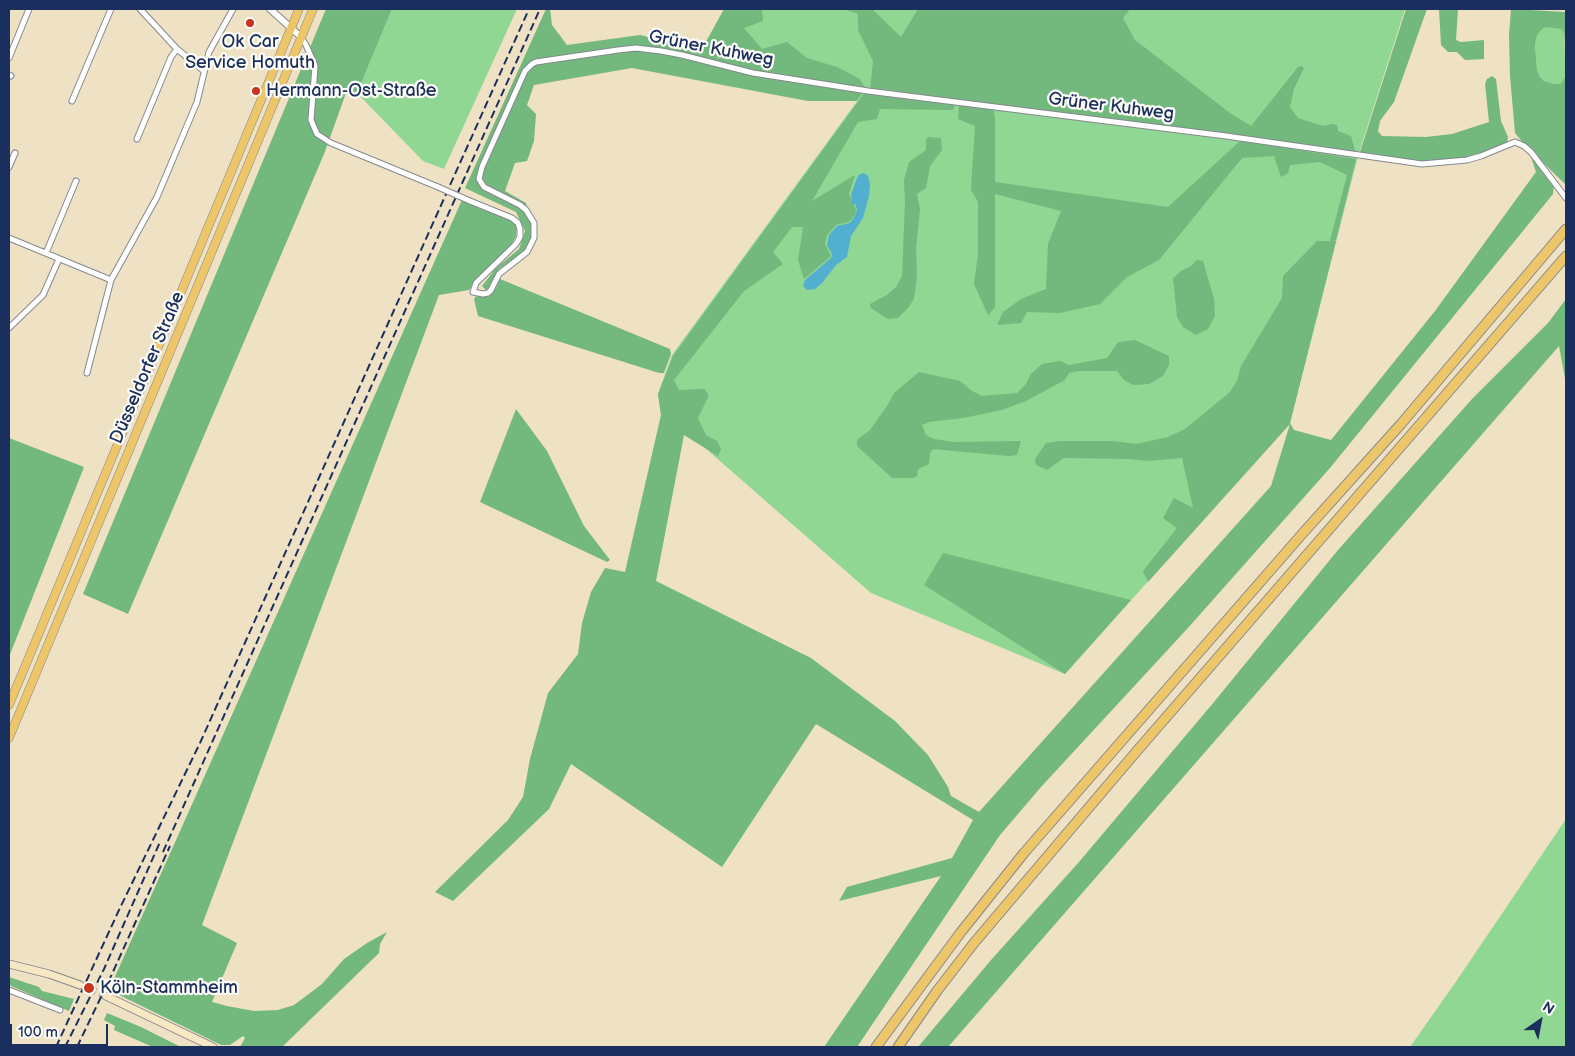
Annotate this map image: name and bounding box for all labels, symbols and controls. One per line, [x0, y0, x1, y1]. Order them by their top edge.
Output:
marker: Ok Car Service Homuth [244, 17, 256, 29]
street label: Grüner Kuhweg [647, 26, 775, 72]
place label: Ok Car Service Homuth [185, 31, 315, 74]
place label: Hermann-Ost-Straße [266, 80, 436, 102]
marker: Hermann-Ost-Straße [250, 85, 262, 97]
street label: Grüner Kuhweg [1047, 89, 1175, 125]
street label: Düsseldorfer Straße [106, 289, 190, 447]
place label: Köln-Stammheim [100, 977, 238, 999]
marker: Köln-Stammheim [82, 981, 96, 995]
north arrow [1515, 996, 1565, 1046]
text: N [1539, 998, 1557, 1018]
scale bar [12, 1014, 110, 1046]
text: 100 m [18, 1023, 58, 1042]

